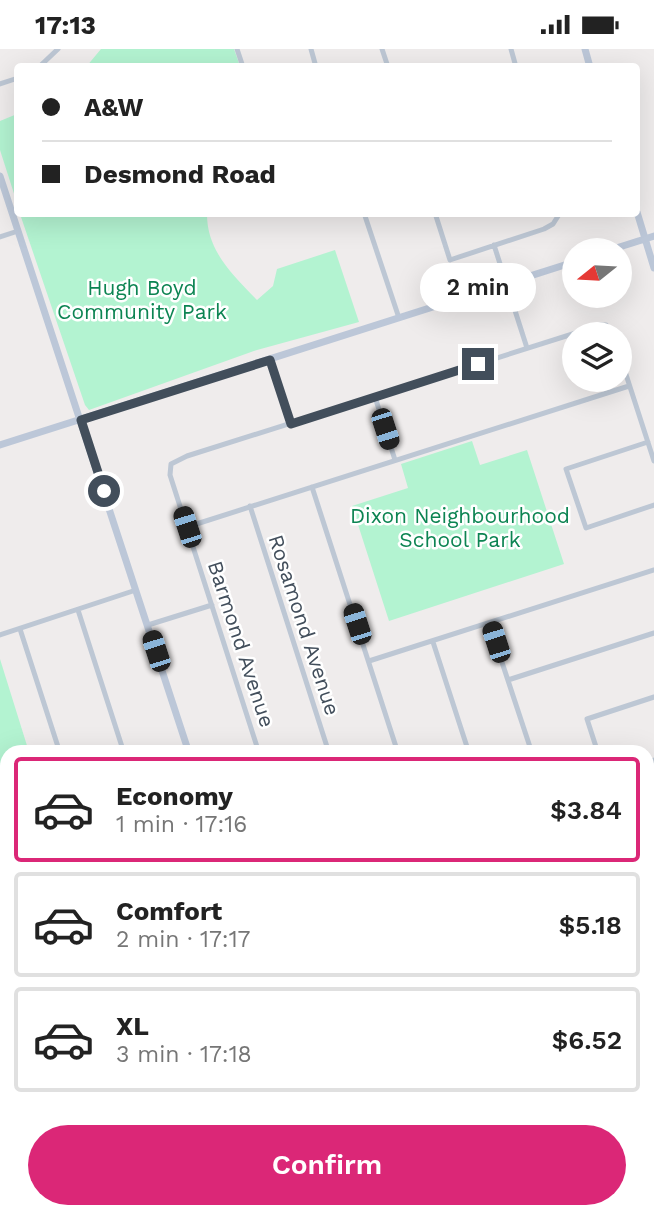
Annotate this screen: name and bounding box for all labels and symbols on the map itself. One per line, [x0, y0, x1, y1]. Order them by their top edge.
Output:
north arrow [562, 238, 632, 308]
callout: 2 min [420, 263, 536, 311]
park label: Hugh Boyd Community Park [57, 275, 227, 324]
route end [462, 348, 494, 380]
car [369, 406, 402, 452]
route start [88, 475, 120, 507]
park label: Dixon Neighbourhood School Park [350, 503, 570, 552]
car [171, 504, 204, 550]
street label: Rosamond Avenue [263, 531, 345, 718]
street label: Barmond Avenue [203, 557, 280, 730]
car [341, 601, 374, 647]
car [480, 619, 513, 665]
car [140, 628, 173, 674]

